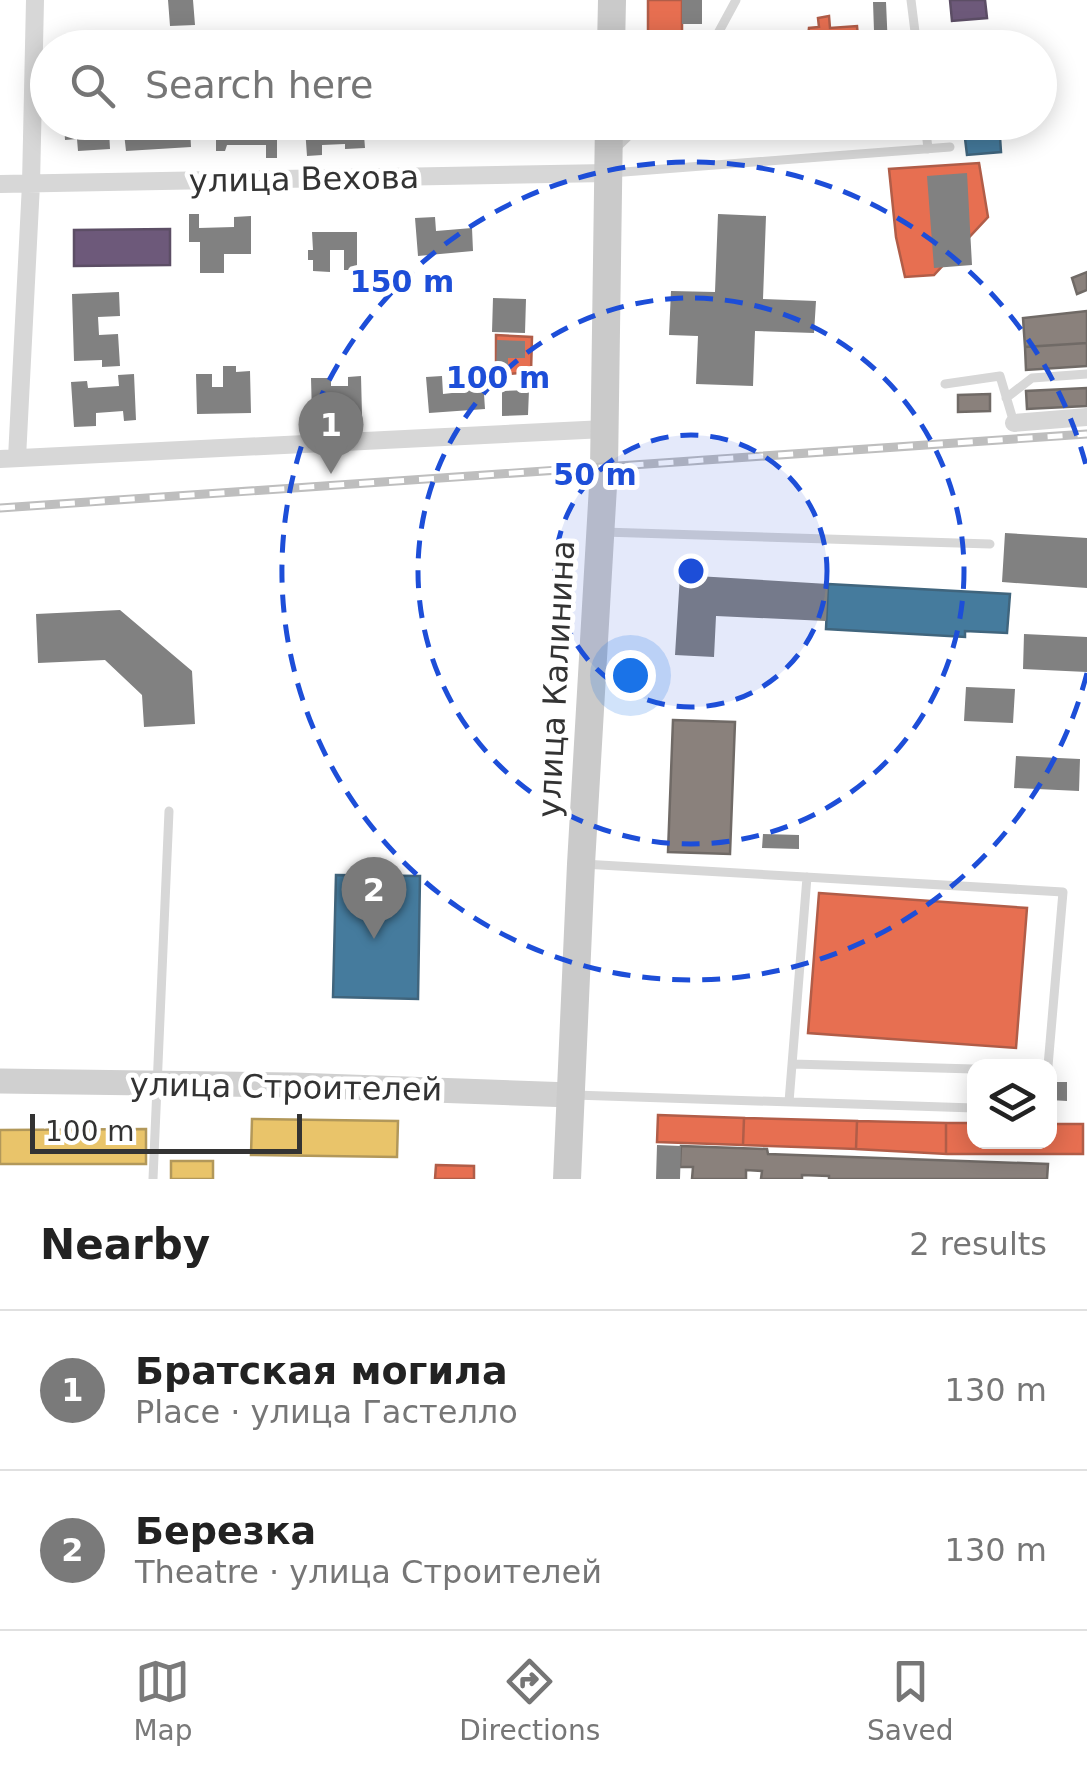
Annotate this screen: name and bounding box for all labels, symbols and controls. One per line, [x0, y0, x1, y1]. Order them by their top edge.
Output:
search box [30, 30, 1057, 140]
icon: search [65, 58, 120, 113]
text: Search here [145, 63, 373, 107]
street label: улица Вехова [188, 158, 420, 200]
text: 150 m [350, 264, 454, 299]
text: 100 m [446, 360, 550, 395]
pin: 1 [298, 392, 364, 474]
text: 50 m [553, 457, 637, 492]
street label: улица Калинина [530, 539, 582, 819]
centre of rings [673, 553, 709, 589]
your location [605, 650, 656, 701]
pin: 2 [342, 856, 406, 939]
map controls [967, 1059, 1057, 1149]
button: layers [967, 1059, 1057, 1149]
street label: улица Строителей [129, 1065, 443, 1109]
scale bar [30, 1109, 302, 1154]
text: 100 m [45, 1115, 135, 1148]
text: Nearby [40, 1220, 210, 1269]
text: 2 results [909, 1225, 1047, 1263]
text: Братская могила [135, 1349, 508, 1393]
text: 1 [61, 1371, 84, 1409]
text: 130 m [945, 1371, 1047, 1409]
text: Place · улица Гастелло [135, 1393, 518, 1431]
text: Березка [135, 1509, 316, 1553]
text: 2 [61, 1531, 84, 1569]
text: 130 m [945, 1531, 1047, 1569]
text: Theatre · улица Строителей [135, 1553, 602, 1591]
tab: Map [133, 1654, 192, 1747]
tab: Directions [459, 1654, 600, 1747]
tab: Saved [867, 1654, 954, 1747]

